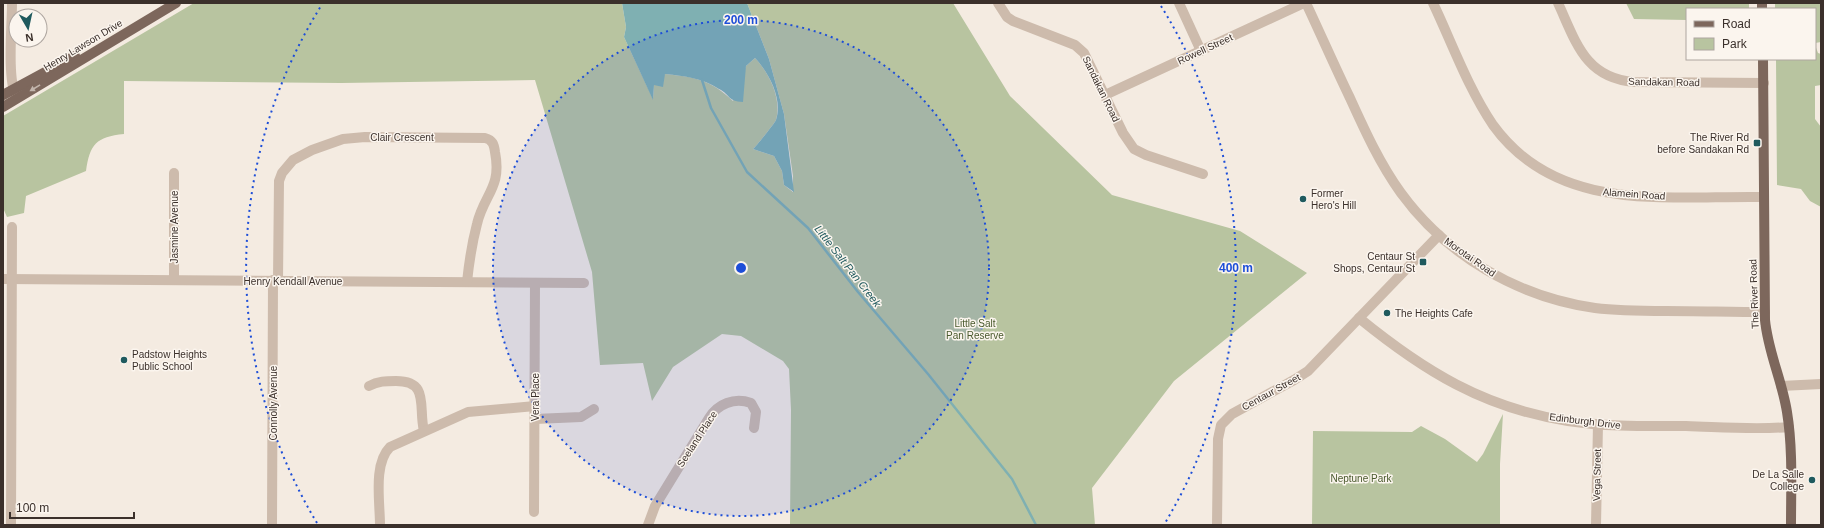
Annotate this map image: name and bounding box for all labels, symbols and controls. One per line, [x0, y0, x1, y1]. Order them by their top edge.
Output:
north arrow [8, 8, 48, 48]
legend [1686, 8, 1816, 60]
text: 200 m [724, 13, 758, 27]
street label: Henry Lawson Drive [42, 17, 125, 73]
text: Road [1722, 17, 1751, 31]
text: N [25, 31, 34, 44]
street label: Rowell Street [1176, 31, 1234, 67]
text: Park [1722, 37, 1748, 51]
street label: Sandakan Road [1080, 54, 1122, 124]
street label: Sandakan Road [1628, 76, 1700, 88]
one-way arrow [29, 84, 41, 91]
street label: Clair Crescent [370, 132, 434, 143]
place label: The River Rd before Sandakan Rd [1657, 132, 1749, 155]
marker: The River Rd before Sandakan Rd [1752, 138, 1762, 148]
street label: Alamein Road [1602, 186, 1666, 202]
place label: Former Hero's Hill [1311, 188, 1356, 211]
street label: Jasmine Avenue [169, 190, 180, 264]
marker: Former Hero's Hill [1298, 194, 1308, 204]
water label: Little Salt Pan Creek [812, 223, 884, 310]
street label: Morotai Road [1442, 235, 1498, 279]
place label: Centaur St Shops, Centaur St [1333, 251, 1415, 274]
marker: Centaur St Shops, Centaur St [1418, 257, 1428, 267]
street label: The River Road [1747, 259, 1761, 329]
centre of rings [734, 261, 748, 275]
text: 400 m [1219, 261, 1253, 275]
street label: Henry Kendall Avenue [244, 276, 343, 287]
marker: The Heights Cafe [1382, 308, 1392, 318]
place label: The Heights Cafe [1395, 308, 1473, 319]
park label: Little Salt Pan Reserve [946, 318, 1004, 341]
place label: Padstow Heights Public School [132, 349, 207, 372]
marker: Padstow Heights Public School [119, 355, 129, 365]
street label: Connolly Avenue [268, 365, 279, 440]
street label: Centaur Street [1240, 371, 1302, 413]
street label: Vera Place [530, 372, 541, 421]
street label: Seeland Place [675, 409, 719, 469]
street label: Edinburgh Drive [1549, 411, 1622, 431]
street label: Vega Street [1591, 449, 1603, 501]
place label: De La Salle College [1752, 469, 1804, 492]
park label: Neptune Park [1330, 473, 1393, 484]
marker: De La Salle College [1807, 475, 1817, 485]
scale bar [10, 494, 134, 520]
text: 100 m [16, 501, 49, 515]

